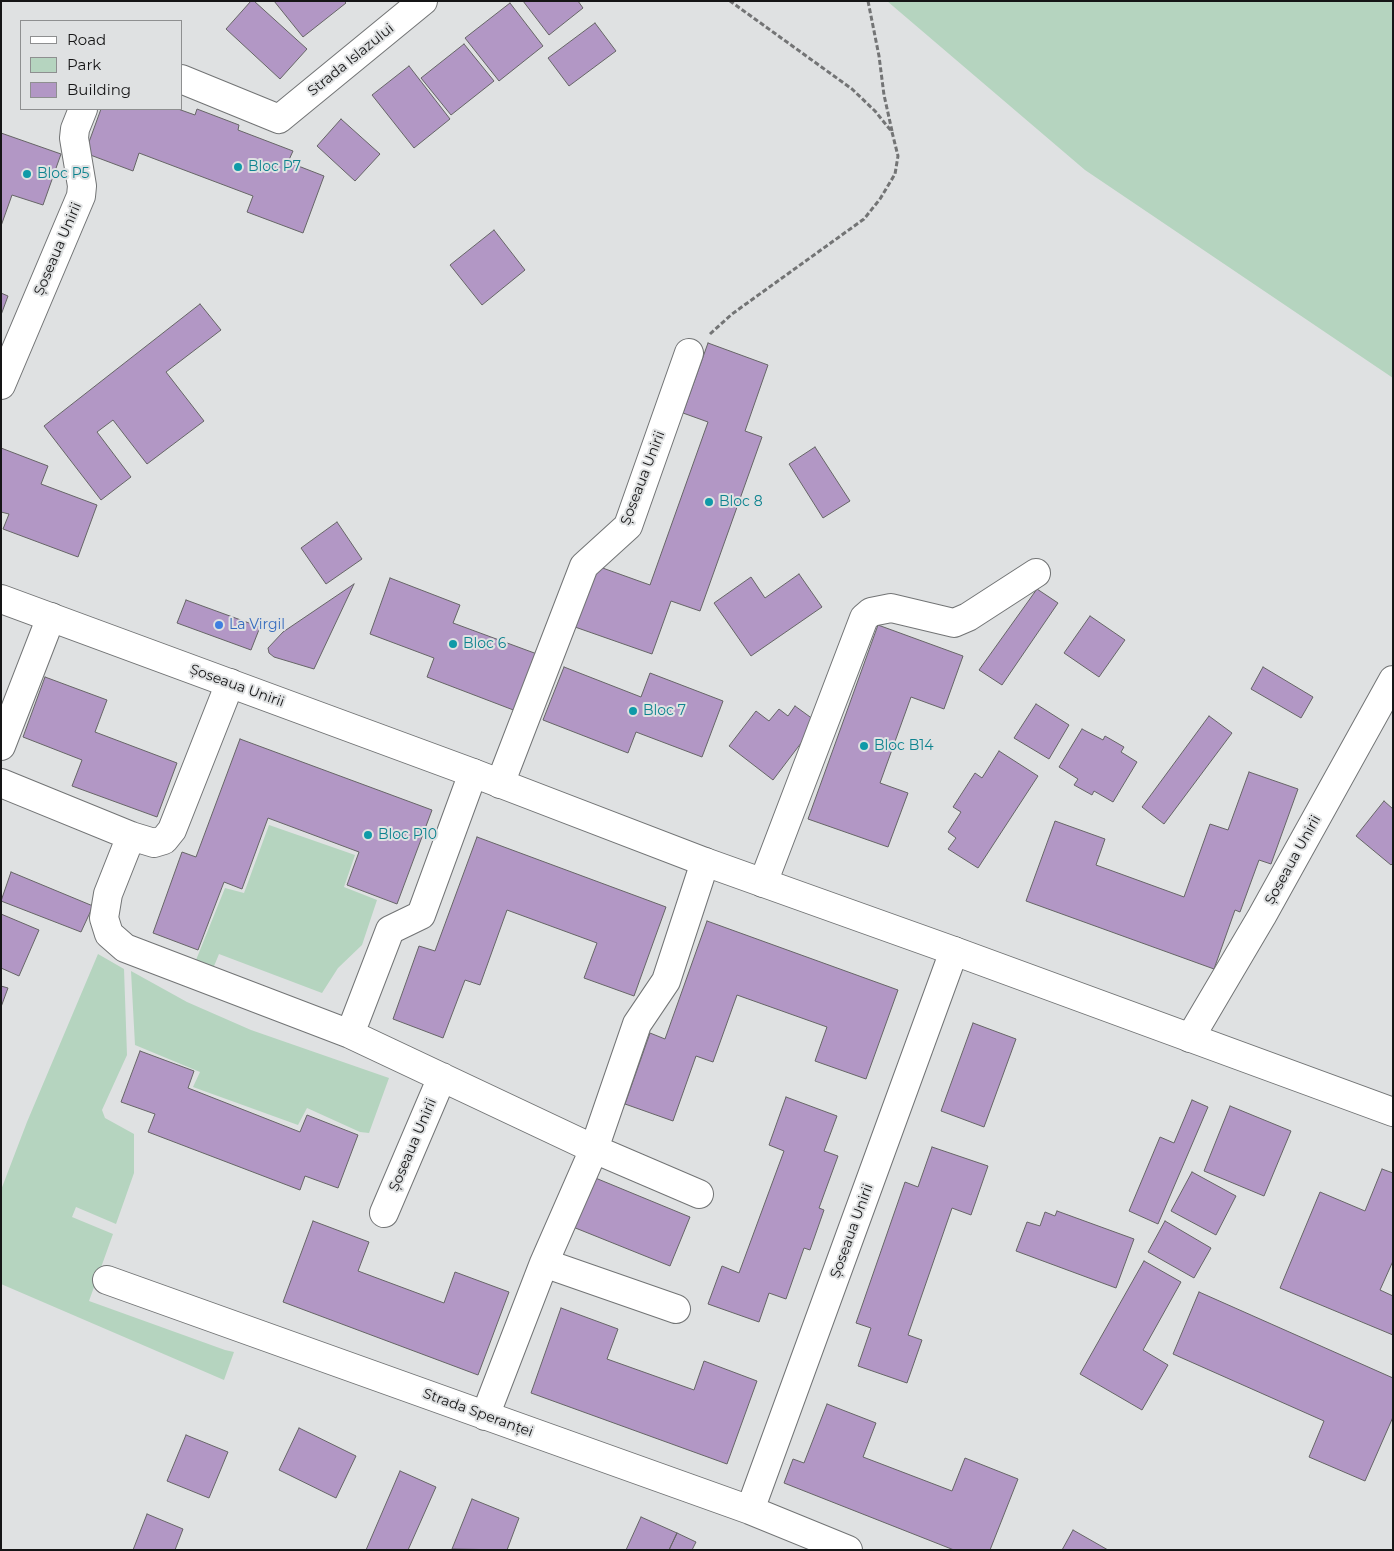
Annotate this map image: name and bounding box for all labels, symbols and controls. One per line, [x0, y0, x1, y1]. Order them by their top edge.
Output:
legend [20, 20, 182, 110]
street label: Strada Islazului [305, 20, 397, 100]
text: Road [67, 30, 106, 49]
text: Park [67, 55, 101, 74]
text: Building [67, 80, 131, 99]
place label: Bloc P7 [248, 159, 301, 175]
marker: Bloc P7 [232, 161, 244, 173]
place label: Bloc P5 [37, 166, 89, 182]
marker: Bloc P5 [21, 168, 33, 180]
street label: Șoseaua Unirii [31, 200, 85, 298]
street label: Șoseaua Unirii [617, 429, 669, 527]
place label: Bloc 8 [719, 494, 763, 510]
marker: Bloc 8 [703, 496, 715, 508]
place label: La Virgil [229, 617, 285, 633]
marker: La Virgil [213, 619, 225, 631]
place label: Bloc 6 [463, 636, 506, 652]
marker: Bloc 6 [447, 638, 459, 650]
street label: Șoseaua Unirii [187, 661, 287, 711]
place label: Bloc 7 [643, 703, 686, 719]
marker: Bloc 7 [627, 705, 639, 717]
place label: Bloc B14 [874, 738, 934, 754]
marker: Bloc B14 [858, 740, 870, 752]
street label: Șoseaua Unirii [1262, 812, 1324, 908]
place label: Bloc P10 [378, 827, 437, 843]
marker: Bloc P10 [362, 829, 374, 841]
street label: Șoseaua Unirii [386, 1096, 440, 1194]
street label: Șoseaua Unirii [827, 1181, 877, 1281]
street label: Strada Speranței [421, 1385, 535, 1441]

